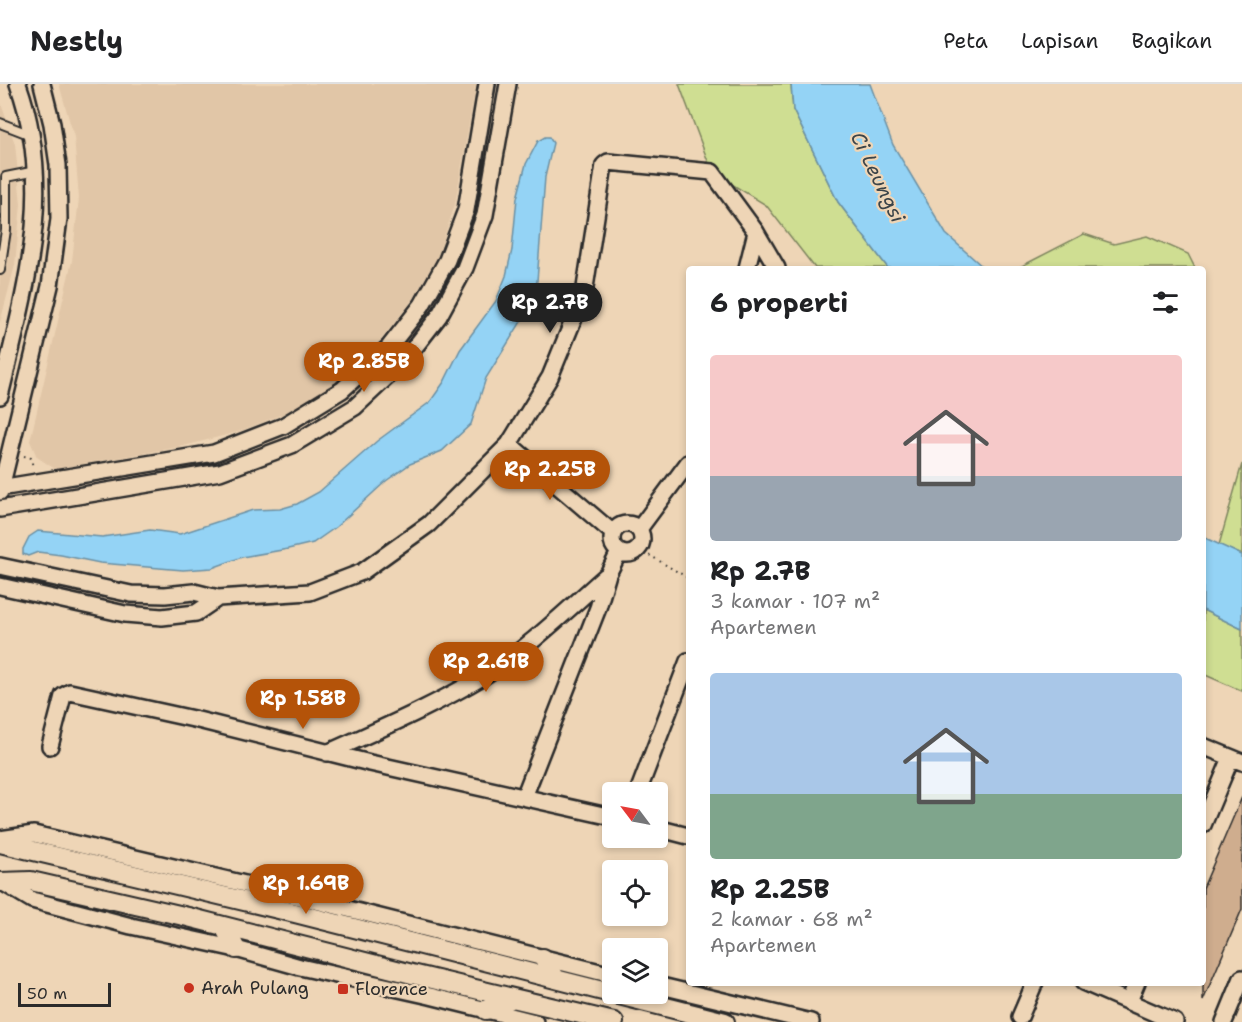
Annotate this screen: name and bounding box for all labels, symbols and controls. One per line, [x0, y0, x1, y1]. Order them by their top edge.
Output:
text: Nestly [30, 22, 123, 60]
text: Peta [943, 27, 988, 55]
text: Lapisan [1021, 27, 1098, 55]
text: Bagikan [1131, 27, 1212, 55]
water label: Ci Leungsi [845, 127, 911, 227]
pin: Rp 2.7B [495, 283, 605, 334]
text: 6 properti [710, 285, 848, 320]
icon: filters [1149, 286, 1182, 319]
text: Rp 2.7B [511, 289, 589, 315]
pin: Rp 2.85B [302, 342, 426, 393]
text: Rp 2.85B [318, 348, 410, 374]
icon: home [892, 394, 1000, 502]
pin: Rp 2.25B [488, 450, 612, 501]
text: Rp 2.25B [504, 456, 596, 482]
text: Rp 2.7B [710, 553, 811, 588]
text: 3 kamar · 107 m² [710, 588, 880, 614]
text: Apartemen [710, 614, 817, 640]
pin: Rp 2.61B [424, 642, 548, 693]
text: Rp 2.61B [443, 648, 529, 674]
pin: Rp 1.58B [241, 679, 365, 730]
text: Rp 1.58B [260, 685, 346, 711]
icon: home [892, 712, 1000, 820]
north arrow [602, 782, 668, 848]
map controls [602, 782, 668, 1004]
button: locate [602, 860, 668, 926]
pin: Rp 1.69B [244, 864, 368, 915]
text: Rp 1.69B [263, 870, 349, 896]
text: Rp 2.25B [710, 871, 830, 906]
text: 2 kamar · 68 m² [710, 906, 873, 932]
text: Apartemen [710, 932, 817, 958]
button: layers [602, 938, 668, 1004]
place label: Arah Pulang [201, 976, 309, 1000]
place label: Florence [355, 977, 428, 1001]
scale bar [18, 980, 111, 1008]
marker: Arah Pulang [182, 981, 196, 995]
marker: Florence [336, 982, 350, 996]
text: 50 m [27, 983, 67, 1004]

